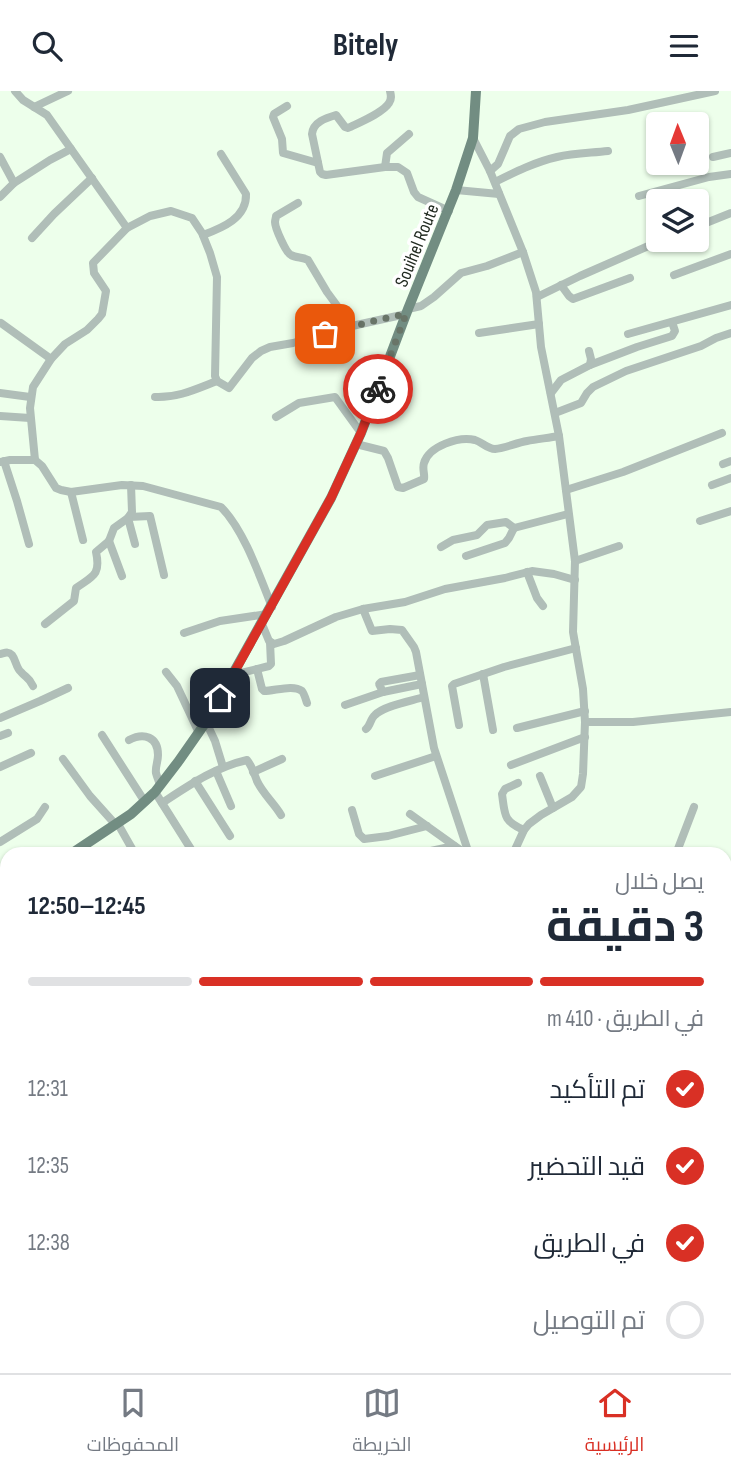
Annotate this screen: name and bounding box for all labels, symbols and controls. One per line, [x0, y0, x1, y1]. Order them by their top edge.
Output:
text: Bitely [333, 26, 398, 65]
icon: search [28, 27, 66, 65]
icon: menu [665, 27, 703, 65]
north arrow [646, 112, 709, 175]
map controls [646, 112, 709, 252]
button: layers [646, 189, 709, 252]
street label: Souihel Route [390, 201, 444, 290]
pin [295, 304, 355, 364]
icon: bag [306, 315, 344, 353]
courier [343, 354, 413, 424]
icon: bike [359, 370, 397, 408]
pin [190, 668, 250, 728]
icon: home [201, 679, 239, 717]
text: يصل خلال [615, 868, 704, 896]
text: 12:45–12:50 [28, 891, 146, 922]
text: 3 دقيقة [546, 900, 704, 955]
text: في الطريق · 410 m [547, 1005, 704, 1033]
icon: check [666, 1070, 704, 1108]
text: 12:31 [28, 1075, 68, 1103]
text: تم التأكيد [550, 1075, 645, 1106]
icon: check [666, 1147, 704, 1185]
text: 12:35 [28, 1152, 69, 1180]
text: قيد التحضير [528, 1152, 645, 1183]
icon: check [666, 1224, 704, 1262]
text: 12:38 [28, 1229, 70, 1257]
text: في الطريق [534, 1229, 645, 1260]
text: تم التوصيل [533, 1306, 645, 1337]
tab: المحفوظات [87, 1384, 179, 1462]
tab: الخريطة [352, 1384, 412, 1462]
tab: الرئيسية [585, 1384, 644, 1462]

